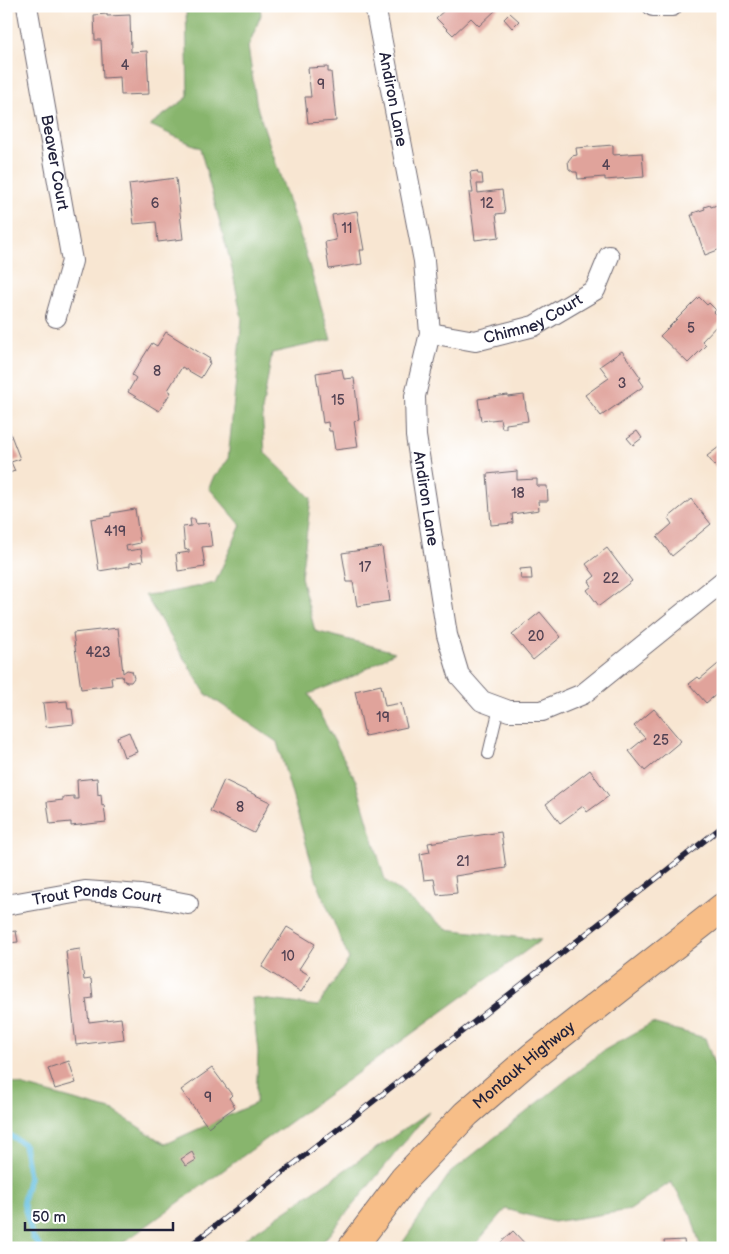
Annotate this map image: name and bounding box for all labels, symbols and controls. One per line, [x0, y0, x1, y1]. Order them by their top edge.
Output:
street label: Andiron Lane [375, 50, 411, 149]
house number: 4 [121, 57, 130, 74]
house number: 9 [317, 76, 325, 93]
street label: Beaver Court [37, 113, 72, 212]
house number: 4 [602, 157, 611, 174]
house number: 6 [151, 195, 160, 212]
house number: 12 [480, 195, 495, 212]
house number: 11 [342, 220, 352, 237]
street label: Chimney Court [482, 290, 586, 348]
house number: 5 [687, 320, 695, 337]
house number: 8 [153, 363, 161, 380]
house number: 3 [618, 375, 626, 392]
house number: 15 [331, 392, 345, 409]
street label: Andiron Lane [409, 450, 443, 548]
house number: 18 [511, 485, 525, 502]
house number: 419 [104, 523, 126, 540]
house number: 17 [359, 559, 371, 576]
house number: 22 [603, 570, 620, 587]
house number: 20 [528, 628, 544, 645]
house number: 423 [85, 644, 111, 661]
house number: 19 [376, 709, 390, 726]
house number: 25 [653, 732, 669, 749]
house number: 8 [236, 799, 244, 816]
house number: 21 [456, 853, 470, 870]
street label: Trout Ponds Court [31, 881, 163, 910]
house number: 10 [281, 948, 295, 965]
street label: Montauk Highway [469, 1017, 579, 1113]
house number: 9 [204, 1089, 212, 1106]
scale bar [25, 1199, 172, 1231]
text: 50 m [32, 1208, 66, 1227]

